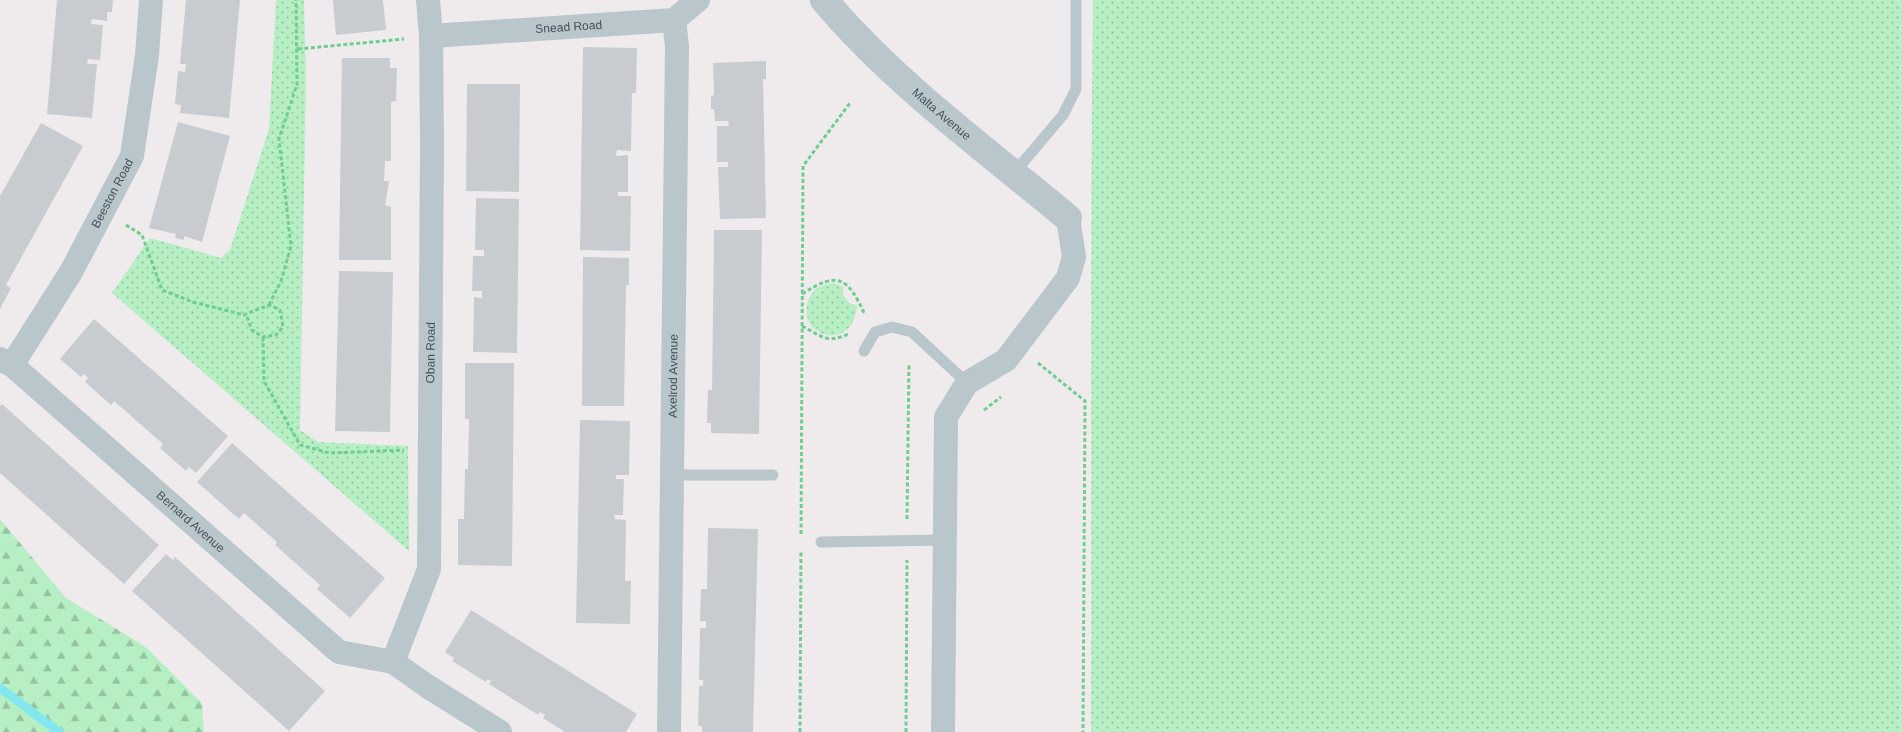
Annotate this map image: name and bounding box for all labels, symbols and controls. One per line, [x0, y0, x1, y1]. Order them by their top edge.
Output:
street label: Snead Road [535, 18, 603, 36]
street label: Malta Avenue [909, 85, 974, 143]
street label: Beeston Road [88, 156, 136, 230]
street label: Oban Road [423, 322, 438, 384]
street label: Axelrod Avenue [666, 334, 681, 418]
street label: Bernard Avenue [154, 488, 228, 556]

